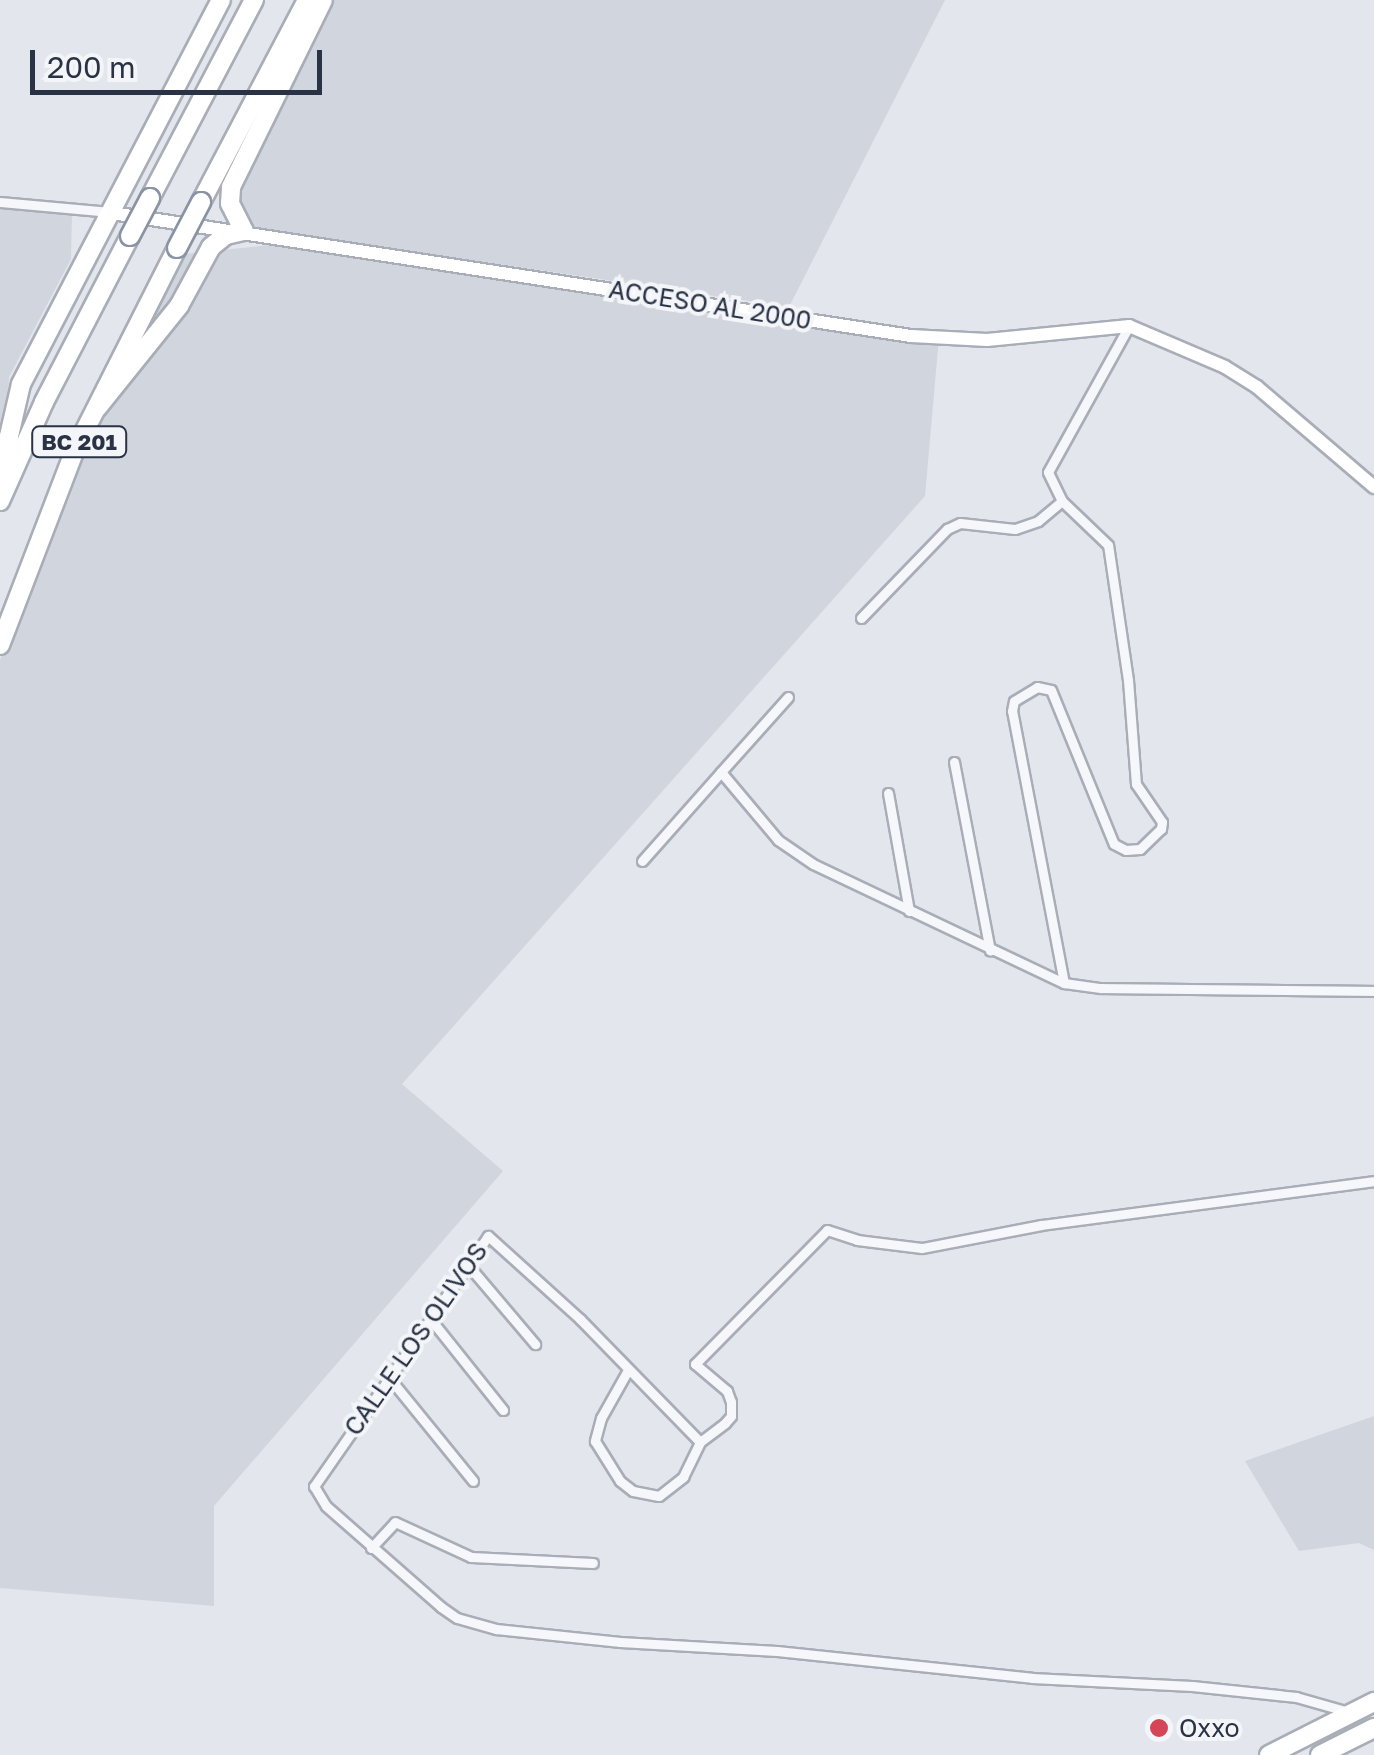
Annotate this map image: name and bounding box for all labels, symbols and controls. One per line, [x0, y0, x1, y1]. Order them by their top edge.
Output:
scale bar [35, 30, 328, 92]
text: 200 m [47, 49, 136, 85]
street label: ACCESO AL 2000 [607, 274, 813, 336]
road number: BC 201 [29, 425, 129, 459]
street label: CALLE LOS OLIVOS [338, 1237, 494, 1441]
place label: Oxxo [1179, 1713, 1239, 1743]
marker: Oxxo [1148, 1717, 1170, 1739]

